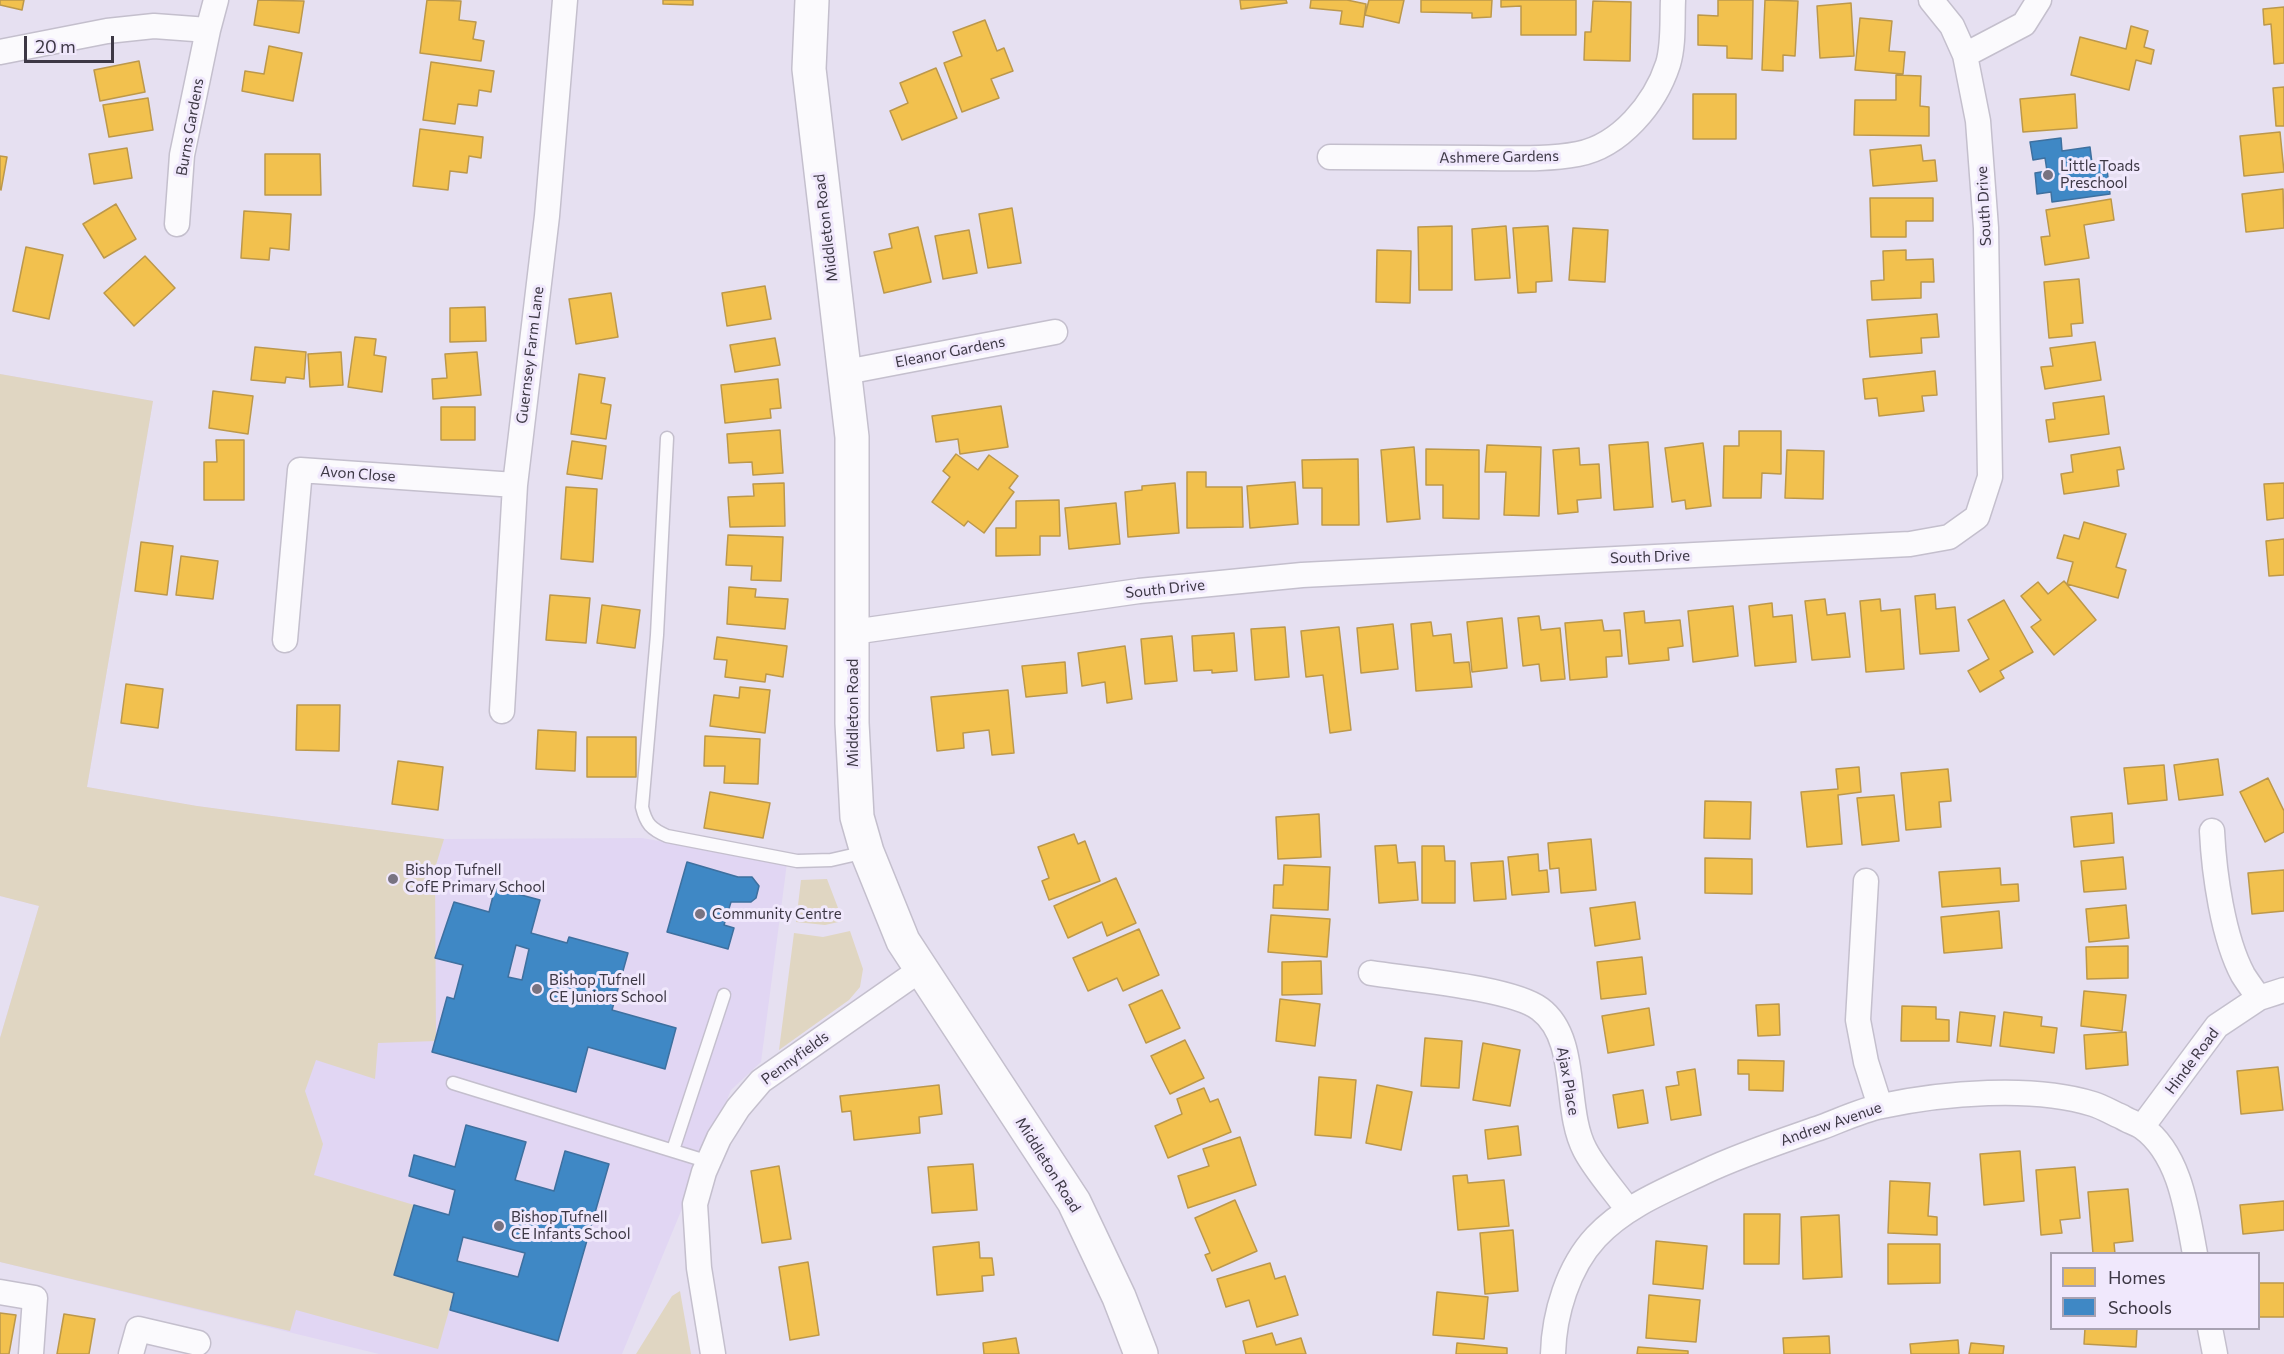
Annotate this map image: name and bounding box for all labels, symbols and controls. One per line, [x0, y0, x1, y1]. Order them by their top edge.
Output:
scale bar [27, 24, 117, 62]
text: 20 m [35, 35, 76, 57]
street label: Burns Gardens [173, 77, 207, 177]
street label: Ashmere Gardens [1439, 147, 1559, 167]
place label: Little Toads Preschool [2060, 157, 2140, 192]
street label: South Drive [1973, 166, 1995, 246]
marker: Little Toads Preschool [2041, 168, 2055, 182]
street label: Middleton Road [810, 173, 842, 283]
street label: Guernsey Farm Lane [513, 285, 547, 425]
street label: Eleanor Gardens [894, 333, 1006, 371]
street label: Avon Close [320, 462, 396, 486]
street label: South Drive [1610, 547, 1690, 567]
street label: South Drive [1124, 576, 1206, 602]
street label: Middleton Road [844, 659, 862, 767]
place label: Bishop Tufnell CofE Primary School [405, 861, 545, 896]
marker: Bishop Tufnell CofE Primary School [386, 872, 400, 886]
place label: Community Centre [712, 905, 842, 923]
marker: Community Centre [693, 907, 707, 921]
place label: Bishop Tufnell CE Juniors School [549, 971, 667, 1006]
marker: Bishop Tufnell CE Juniors School [530, 982, 544, 996]
street label: Hinde Road [2161, 1024, 2223, 1098]
street label: Pennyfields [758, 1028, 832, 1088]
street label: Ajax Place [1553, 1045, 1583, 1117]
street label: Andrew Avenue [1778, 1098, 1884, 1150]
street label: Middleton Road [1012, 1114, 1084, 1216]
place label: Bishop Tufnell CE Infants School [511, 1208, 630, 1243]
marker: Bishop Tufnell CE Infants School [492, 1219, 506, 1233]
legend [2050, 1252, 2260, 1330]
text: Homes [2108, 1266, 2166, 1288]
text: Schools [2108, 1296, 2172, 1318]

